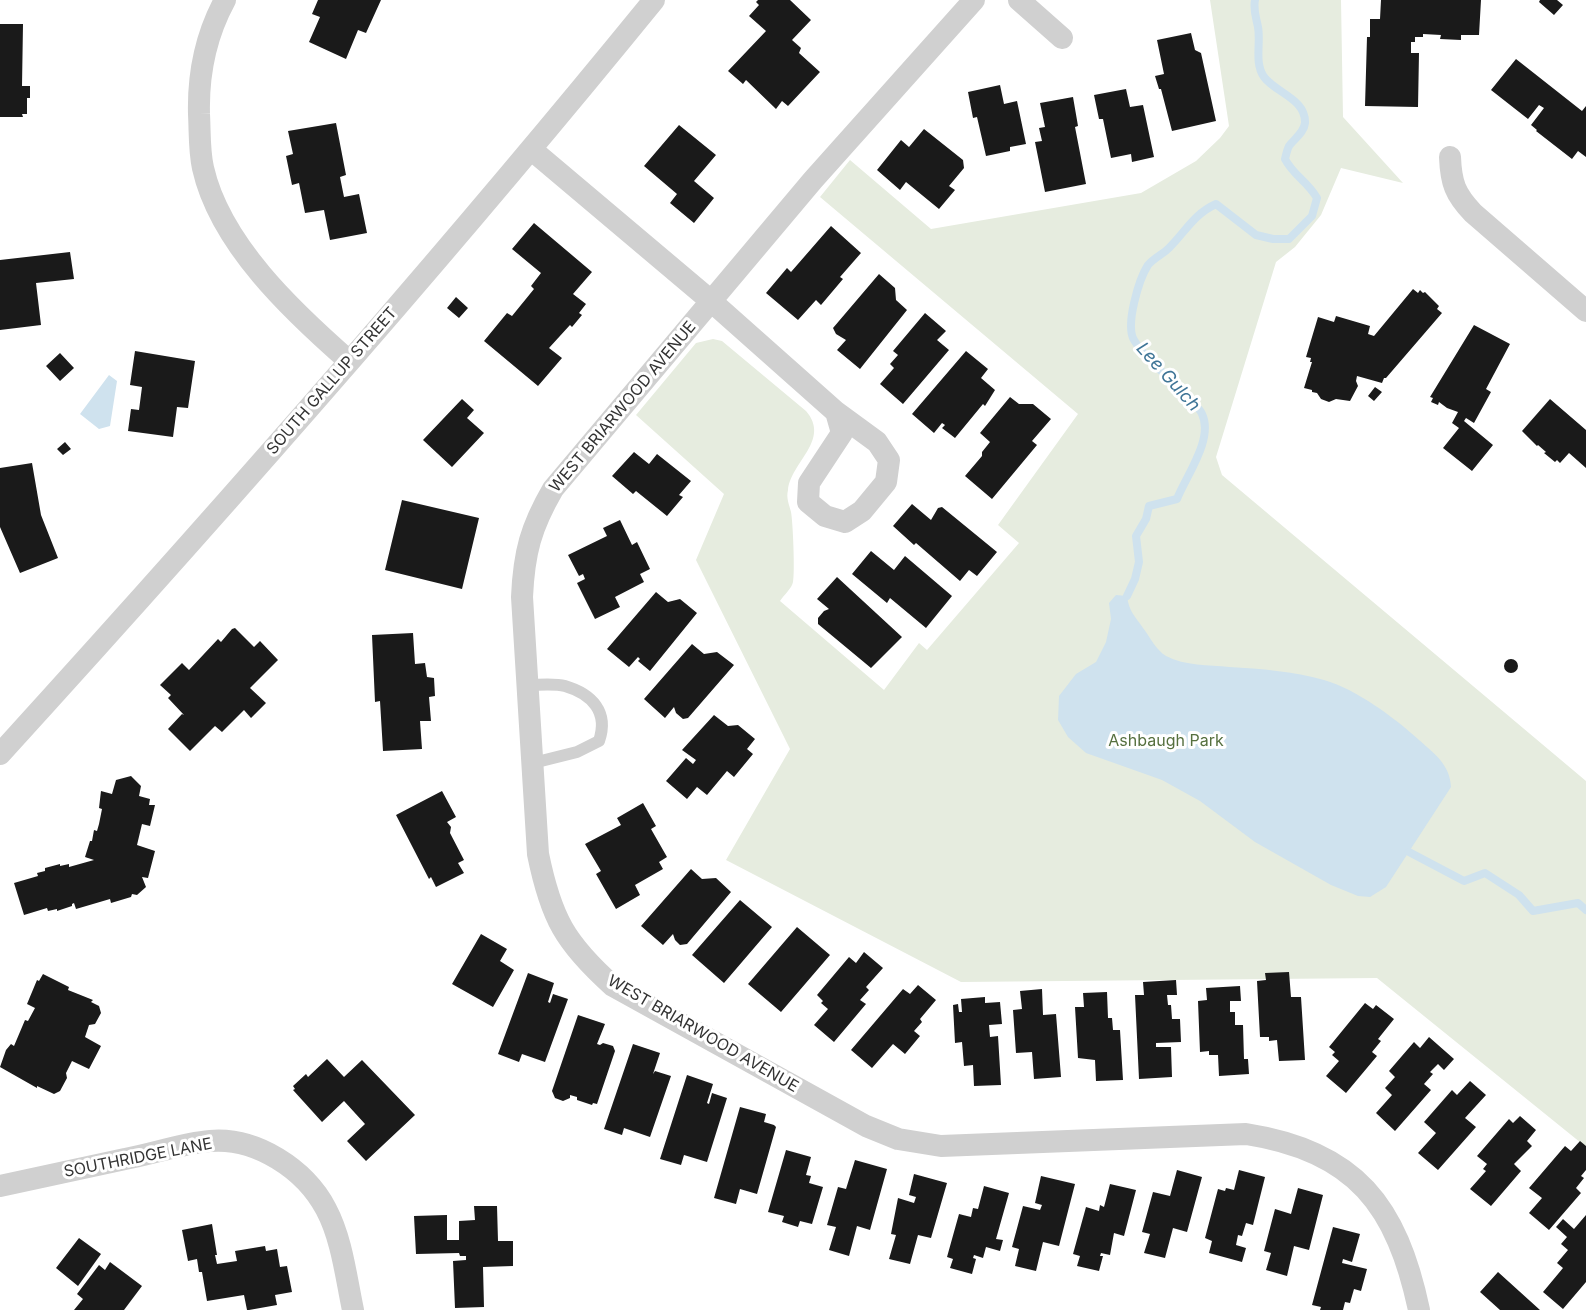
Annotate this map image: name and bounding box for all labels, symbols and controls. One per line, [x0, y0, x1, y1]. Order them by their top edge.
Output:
street label: SOUTH GALLUP STREET [263, 303, 401, 459]
street label: WEST BRIARWOOD AVENUE [546, 318, 700, 496]
water label: Lee Gulch [1131, 338, 1205, 416]
park label: Ashbaugh Park [1108, 731, 1224, 751]
street label: WEST BRIARWOOD AVENUE [604, 971, 802, 1097]
street label: SOUTHRIDGE LANE [62, 1134, 214, 1182]

